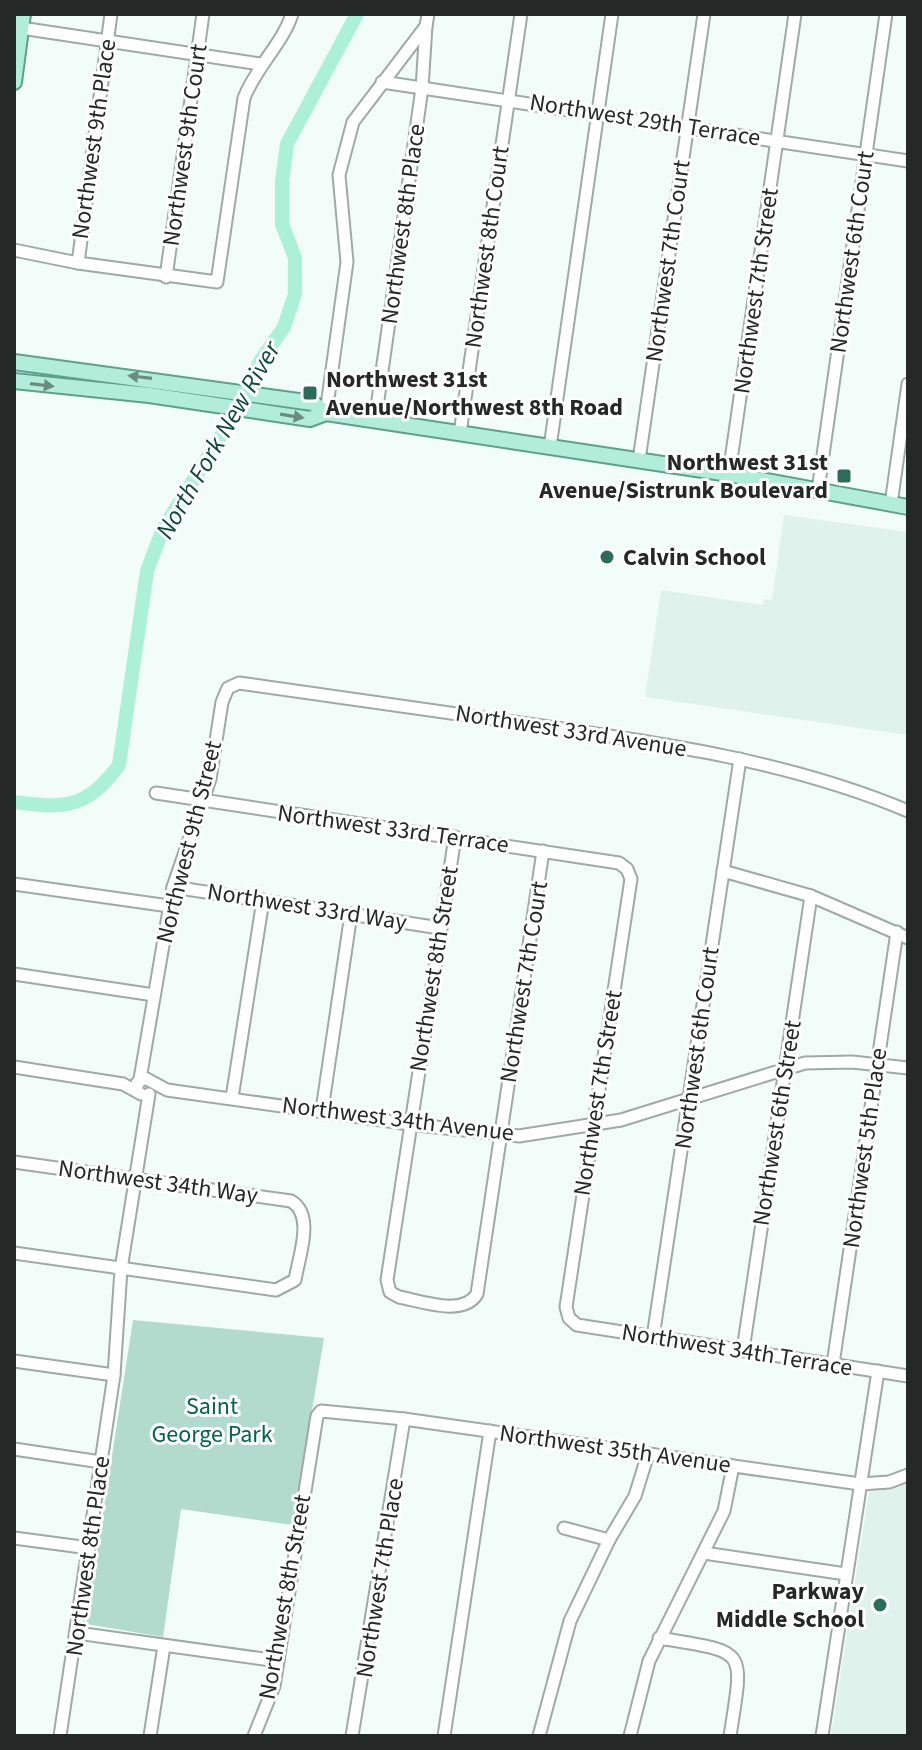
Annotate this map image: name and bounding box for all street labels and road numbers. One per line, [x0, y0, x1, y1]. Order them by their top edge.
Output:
street label: Northwest 9th Place [63, 37, 125, 241]
street label: Northwest 9th Court [153, 42, 217, 248]
street label: Northwest 29th Terrace [527, 84, 763, 156]
street label: Northwest 8th Place [372, 122, 434, 326]
street label: Northwest 8th Court [455, 144, 519, 350]
street label: Northwest 6th Court [820, 149, 884, 355]
street label: Northwest 7th Court [636, 158, 700, 364]
street label: Northwest 7th Street [724, 186, 788, 396]
street label: Northwest 33rd Avenue [453, 695, 689, 767]
street label: Northwest 9th Street [147, 737, 231, 947]
street label: Northwest 33rd Terrace [275, 795, 511, 863]
street label: Northwest 8th Street [400, 864, 468, 1074]
street label: Northwest 33rd Way [205, 874, 409, 940]
street label: Northwest 7th Court [491, 879, 557, 1085]
street label: Northwest 6th Court [665, 945, 729, 1151]
street label: Northwest 7th Street [564, 988, 632, 1198]
street label: Northwest 6th Street [743, 1018, 811, 1228]
street label: Northwest 5th Place [834, 1046, 896, 1250]
street label: Northwest 34th Avenue [280, 1087, 516, 1151]
street label: Northwest 34th Way [56, 1151, 260, 1213]
street label: Northwest 34th Terrace [619, 1314, 855, 1386]
street label: Northwest 35th Avenue [497, 1415, 733, 1483]
street label: Northwest 8th Place [57, 1454, 119, 1658]
street label: Northwest 7th Place [347, 1476, 413, 1680]
street label: Northwest 8th Street [250, 1492, 320, 1702]

